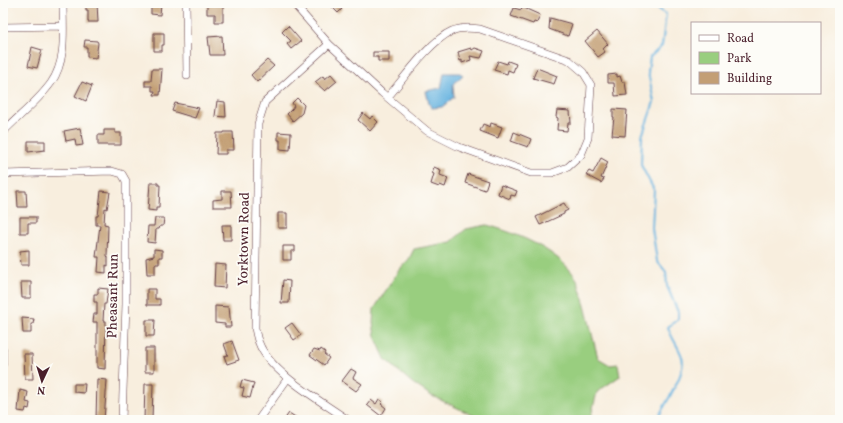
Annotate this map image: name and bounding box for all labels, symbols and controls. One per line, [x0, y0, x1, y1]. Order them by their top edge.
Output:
legend [691, 22, 821, 94]
text: Road [727, 31, 754, 47]
text: Park [727, 51, 752, 67]
text: Building [727, 71, 772, 87]
street label: Yorktown Road [234, 192, 255, 286]
street label: Pheasant Run [103, 253, 124, 339]
north arrow [22, 361, 62, 401]
text: N [37, 382, 46, 397]

